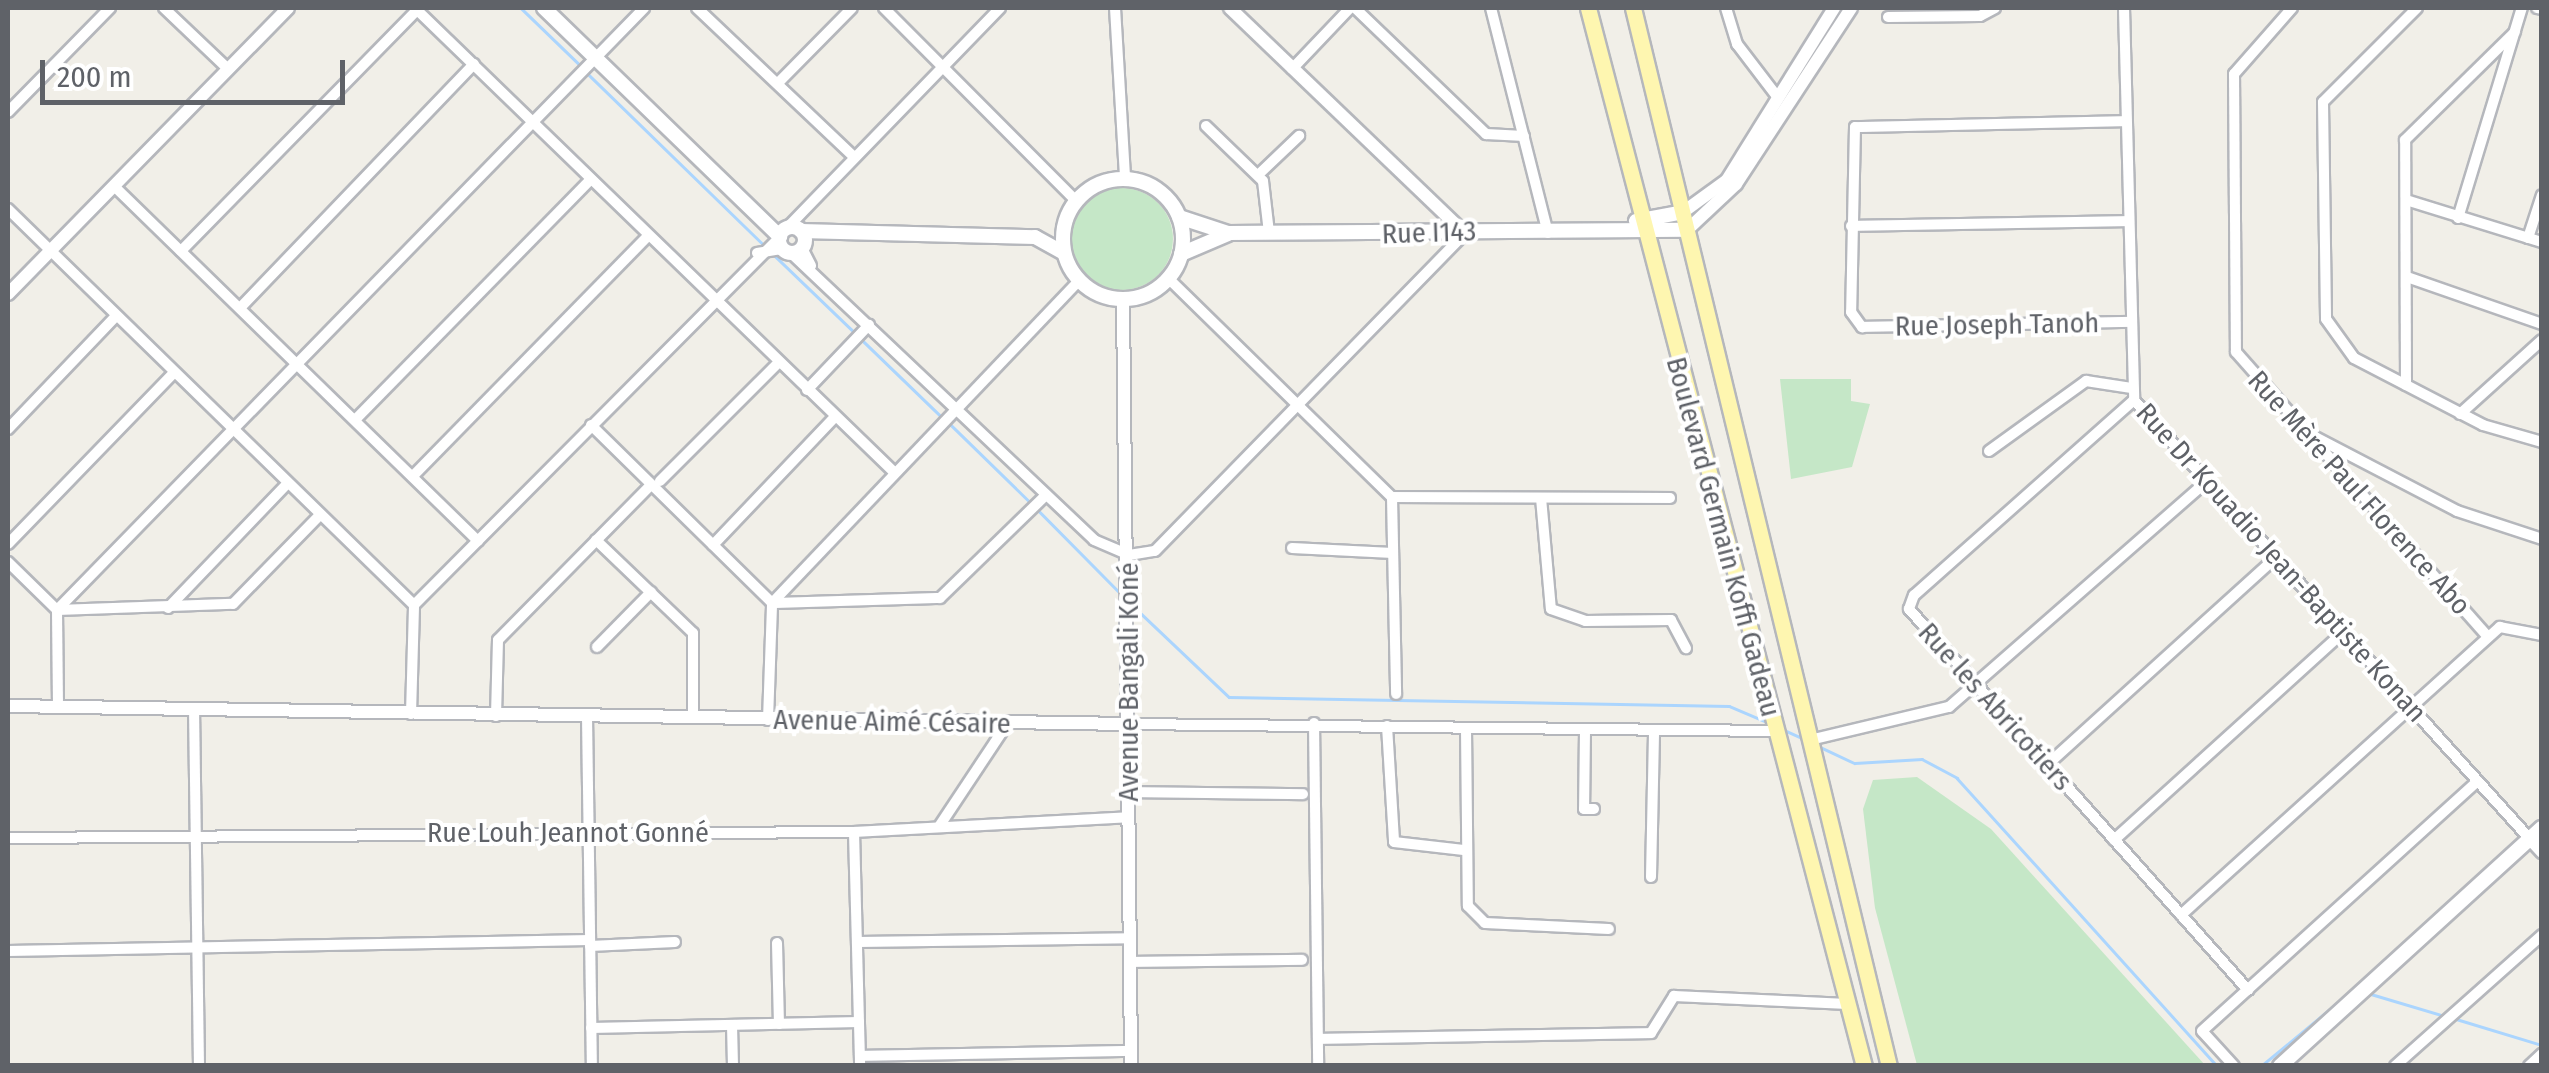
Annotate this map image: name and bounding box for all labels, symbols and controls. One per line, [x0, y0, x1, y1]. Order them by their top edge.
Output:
scale bar [45, 40, 350, 102]
text: 200 m [57, 59, 132, 95]
street label: Rue I143 [1381, 215, 1477, 251]
street label: Rue Joseph Tanoh [1895, 306, 2099, 344]
street label: Boulevard Germain Koffi Gadeau [1659, 353, 1787, 721]
street label: Rue Mère Paul Florence Abo [2241, 364, 2477, 622]
street label: Rue Dr Kouadio Jean-Baptiste Konan [2129, 397, 2433, 729]
street label: Avenue Bangali Koné [1112, 562, 1146, 802]
street label: Rue les Abricotiers [1911, 616, 2079, 798]
street label: Avenue Aimé Césaire [773, 703, 1011, 741]
street label: Rue Louh Jeannot Gonné [427, 816, 709, 850]

